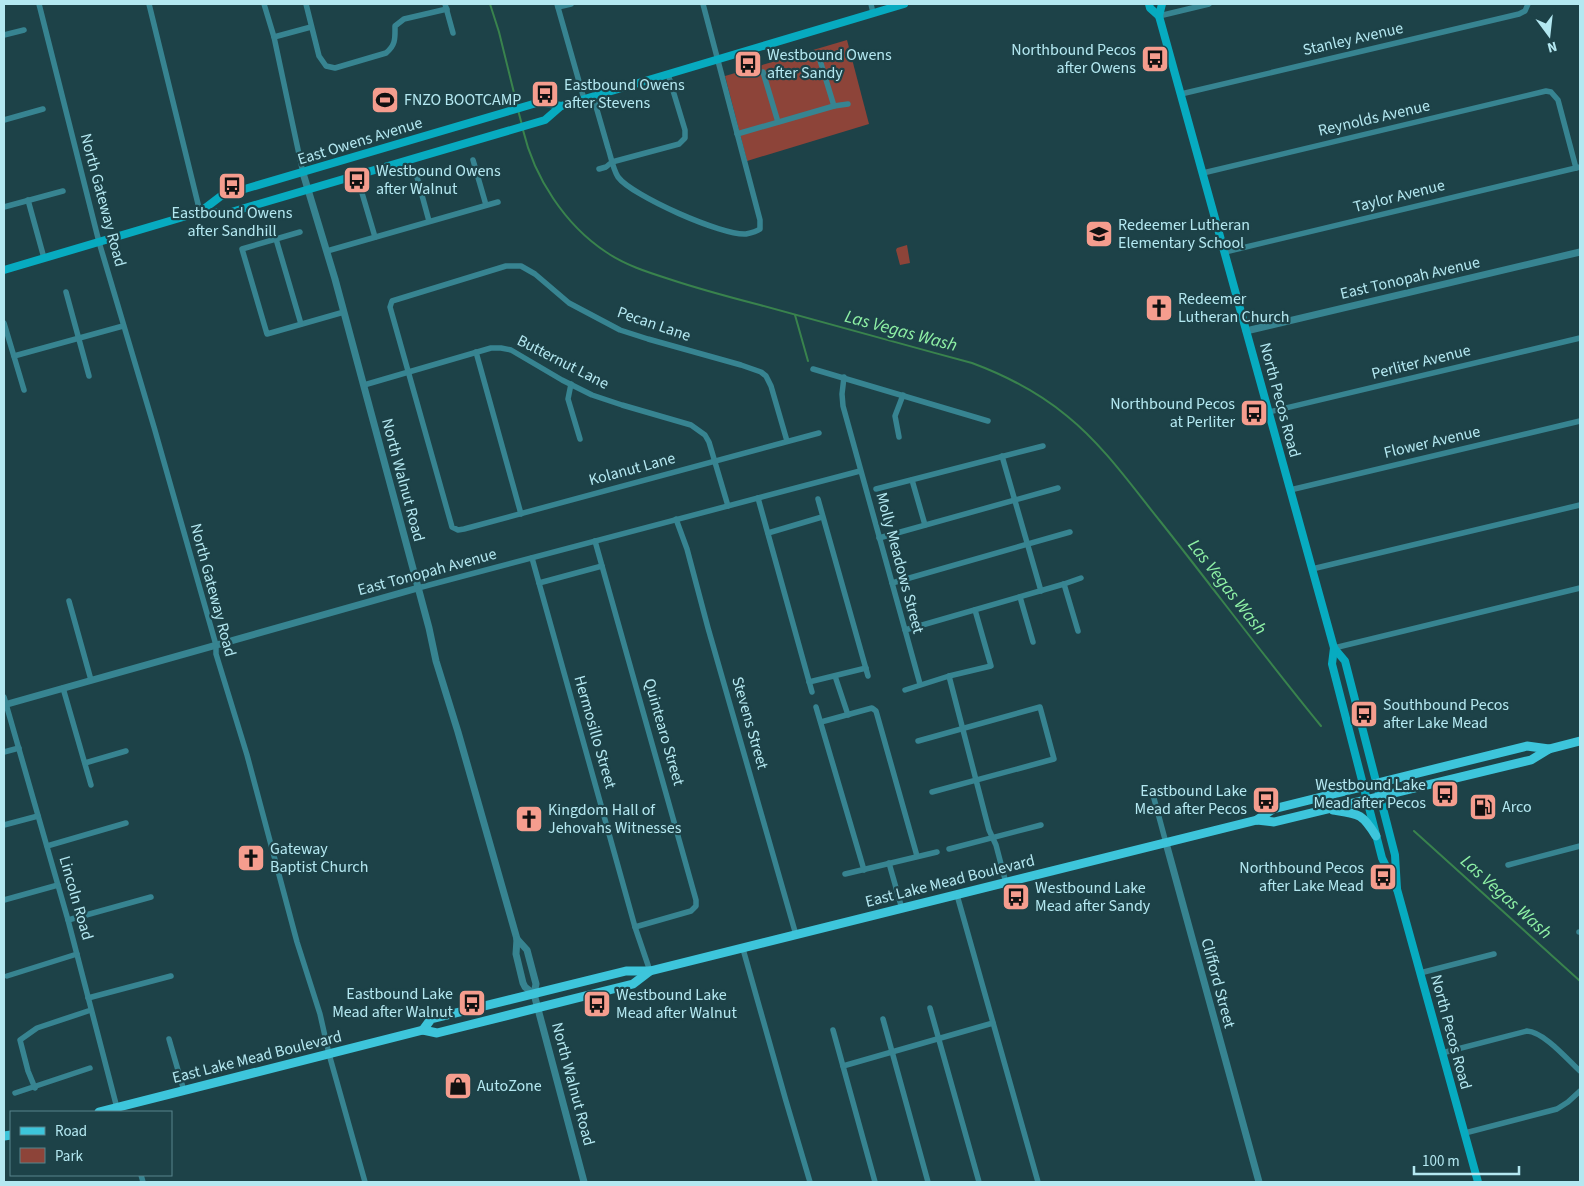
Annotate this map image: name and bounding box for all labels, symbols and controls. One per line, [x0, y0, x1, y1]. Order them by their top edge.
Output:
north arrow [1524, 10, 1574, 60]
street label: Stanley Avenue [1301, 17, 1405, 61]
text: N [1545, 36, 1559, 57]
place label: Northbound Pecos after Owens [1011, 39, 1136, 79]
place label: Westbound Owens after Sandy [767, 44, 892, 84]
bus stop icon: Northbound Pecos after Owens [1140, 44, 1170, 74]
bus stop icon: Westbound Owens after Sandy [733, 49, 763, 79]
place label: Eastbound Owens after Stevens [564, 74, 685, 114]
bus stop icon: Eastbound Owens after Stevens [530, 79, 560, 109]
sports icon: FNZO BOOTCAMP [370, 85, 400, 115]
place label: FNZO BOOTCAMP [404, 89, 521, 111]
street label: Reynolds Avenue [1316, 94, 1432, 142]
street label: East Owens Avenue [295, 112, 425, 170]
street label: North Gateway Road [75, 131, 131, 269]
place label: Westbound Owens after Walnut [376, 160, 501, 200]
bus stop icon: Westbound Owens after Walnut [342, 165, 372, 195]
bus stop icon: Eastbound Owens after Sandhill [217, 171, 247, 201]
street label: Taylor Avenue [1351, 174, 1447, 218]
place label: Eastbound Owens after Sandhill [172, 202, 293, 242]
place label: Redeemer Lutheran Elementary School [1118, 214, 1250, 254]
school or university icon: Redeemer Lutheran Elementary School [1084, 219, 1114, 249]
street label: East Tonopah Avenue [1338, 251, 1482, 305]
place label: Redeemer Lutheran Church [1178, 288, 1290, 328]
church icon: Redeemer Lutheran Church [1144, 293, 1174, 323]
street label: Pecan Lane [614, 301, 694, 347]
water label: Las Vegas Wash [842, 304, 960, 358]
street label: Butternut Lane [513, 329, 613, 395]
street label: Perliter Avenue [1369, 339, 1473, 385]
street label: North Pecos Road [1254, 340, 1306, 460]
place label: Northbound Pecos at Perliter [1110, 393, 1235, 433]
bus stop icon: Northbound Pecos at Perliter [1239, 398, 1269, 428]
street label: North Walnut Road [376, 416, 430, 544]
street label: Flower Avenue [1382, 420, 1482, 464]
street label: Kolanut Lane [586, 447, 678, 491]
street label: Molly Meadows Street [871, 490, 930, 637]
street label: North Gateway Road [185, 521, 241, 659]
water label: Las Vegas Wash [1182, 534, 1272, 640]
street label: East Tonopah Avenue [355, 543, 499, 601]
street label: Hermosillo Street [568, 673, 622, 792]
street label: Stevens Street [726, 674, 774, 772]
street label: Quintearo Street [638, 676, 690, 789]
place label: Southbound Pecos after Lake Mead [1383, 694, 1509, 734]
bus stop icon: Southbound Pecos after Lake Mead [1349, 699, 1379, 729]
place label: Westbound Lake Mead after Pecos [1314, 774, 1426, 814]
bus stop icon: Westbound Lake Mead after Pecos [1430, 779, 1460, 809]
place label: Eastbound Lake Mead after Pecos [1135, 780, 1247, 820]
bus stop icon: Eastbound Lake Mead after Pecos [1251, 785, 1281, 815]
fuel station icon: Arco [1468, 792, 1498, 822]
place label: Arco [1502, 796, 1532, 818]
place label: Kingdom Hall of Jehovahs Witnesses [548, 799, 682, 839]
church icon: Kingdom Hall of Jehovahs Witnesses [514, 804, 544, 834]
place label: Gateway Baptist Church [270, 838, 368, 878]
church icon: Gateway Baptist Church [236, 843, 266, 873]
street label: East Lake Mead Boulevard [863, 849, 1037, 913]
water label: Las Vegas Wash [1455, 849, 1557, 945]
street label: Lincoln Road [54, 853, 98, 943]
place label: Northbound Pecos after Lake Mead [1239, 857, 1364, 897]
bus stop icon: Northbound Pecos after Lake Mead [1368, 862, 1398, 892]
place label: Westbound Lake Mead after Sandy [1035, 877, 1151, 917]
bus stop icon: Westbound Lake Mead after Sandy [1001, 882, 1031, 912]
street label: Clifford Street [1195, 935, 1241, 1031]
street label: North Pecos Road [1425, 972, 1477, 1092]
place label: Eastbound Lake Mead after Walnut [332, 983, 454, 1023]
place label: Westbound Lake Mead after Walnut [616, 984, 737, 1024]
bus stop icon: Eastbound Lake Mead after Walnut [457, 988, 487, 1018]
bus stop icon: Westbound Lake Mead after Walnut [582, 989, 612, 1019]
street label: North Walnut Road [546, 1020, 600, 1148]
street label: East Lake Mead Boulevard [170, 1025, 344, 1089]
shop icon: AutoZone [443, 1071, 473, 1101]
place label: AutoZone [477, 1075, 542, 1097]
legend [10, 1111, 172, 1176]
text: Road [55, 1121, 87, 1142]
scale bar [1414, 1144, 1519, 1176]
text: Park [55, 1146, 84, 1167]
text: 100 m [1422, 1151, 1460, 1172]

